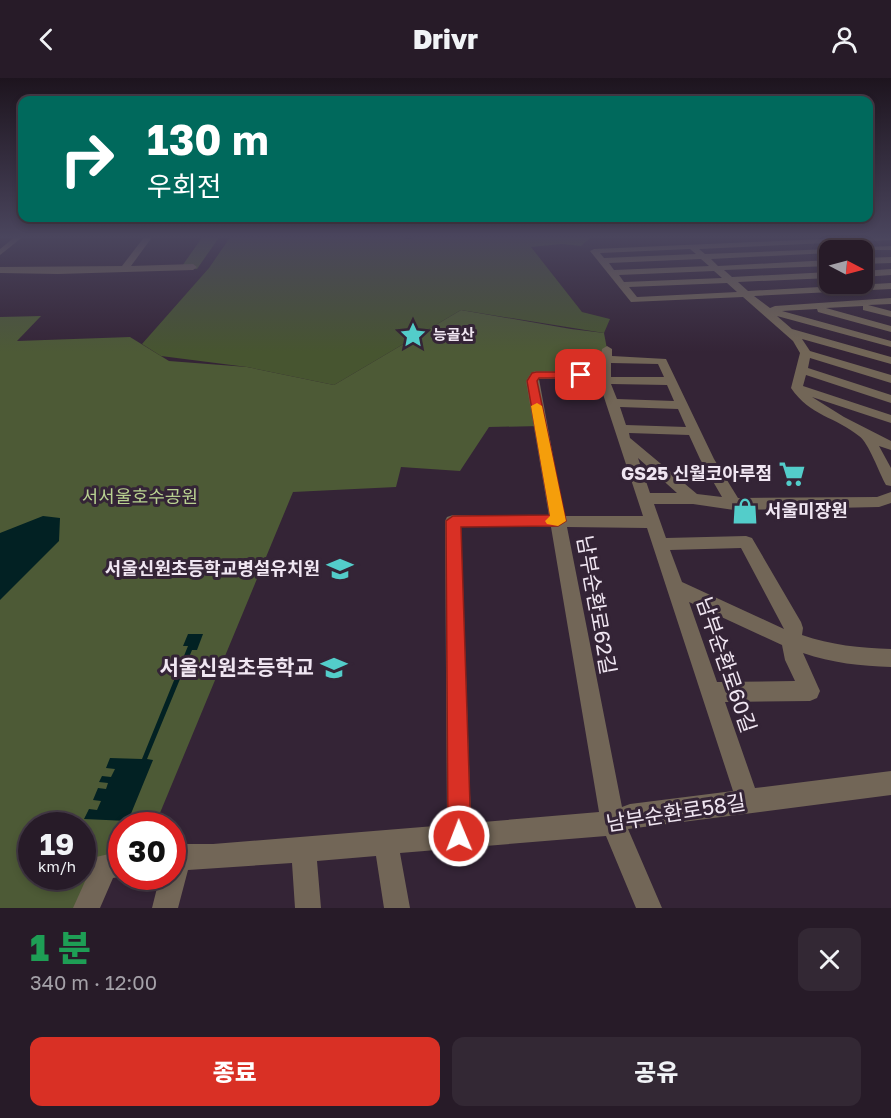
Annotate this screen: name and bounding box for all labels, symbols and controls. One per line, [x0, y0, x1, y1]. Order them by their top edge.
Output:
icon: back [30, 23, 63, 56]
text: Drivr [413, 23, 478, 55]
icon: person [828, 23, 861, 56]
text: 130 m [147, 114, 269, 164]
icon: right [48, 120, 126, 198]
text: 우회전 [147, 170, 222, 202]
north arrow [819, 240, 873, 294]
map controls [819, 240, 873, 294]
place icon: 능골산 [398, 320, 428, 350]
place label: 능골산 [433, 325, 475, 343]
pin [555, 349, 606, 400]
icon: arrive [564, 358, 597, 391]
supermarket icon: GS25 신월코아루점 [777, 459, 807, 489]
place label: GS25 신월코아루점 [621, 462, 772, 484]
park label: 서서울호수공원 [82, 485, 198, 507]
shop icon: 서울미장원 [730, 496, 760, 526]
place label: 서울미장원 [765, 499, 848, 521]
street label: 남부순환로62길 [572, 533, 622, 676]
school or university icon: 서울신원초등학교병설유치원 [325, 554, 355, 584]
place label: 서울신원초등학교병설유치원 [105, 557, 320, 579]
street label: 남부순환로60길 [692, 593, 762, 736]
school or university icon: 서울신원초등학교 [319, 653, 349, 683]
place label: 서울신원초등학교 [159, 654, 314, 680]
street label: 남부순환로58길 [604, 788, 747, 836]
position arrow [427, 804, 491, 868]
speed limit sign: 30 [108, 812, 186, 890]
text: 19 [40, 826, 74, 862]
text: km/h [38, 857, 76, 875]
text: 1 분 [30, 926, 91, 969]
button: close [798, 928, 861, 991]
text: 340 m · 12:00 [30, 970, 157, 994]
button: 종료 [30, 1037, 440, 1106]
button: 공유 [452, 1037, 861, 1106]

